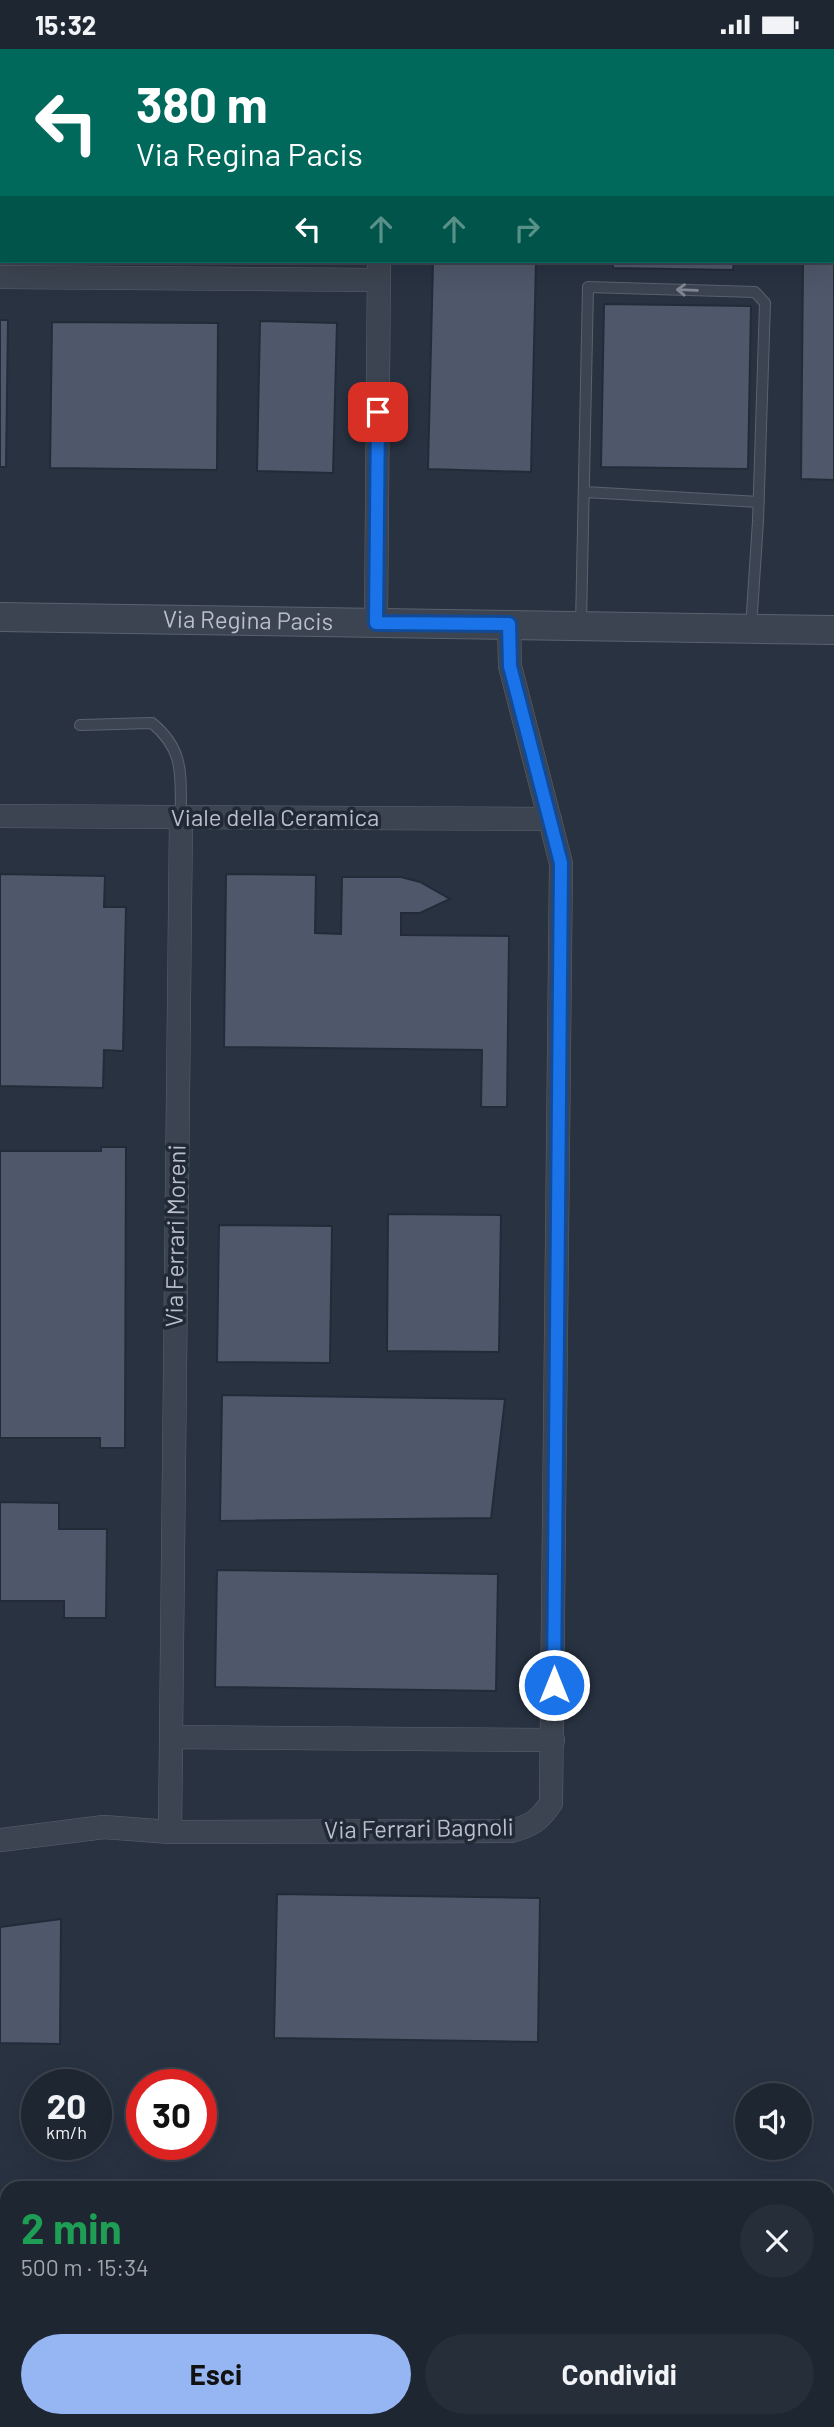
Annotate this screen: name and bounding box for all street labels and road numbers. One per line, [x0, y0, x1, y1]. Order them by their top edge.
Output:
street label: Via Regina Pacis [163, 604, 333, 635]
street label: Viale della Ceramica [171, 802, 379, 831]
street label: Via Ferrari Moreni [158, 1144, 191, 1328]
street label: Via Ferrari Bagnoli [324, 1811, 514, 1844]

